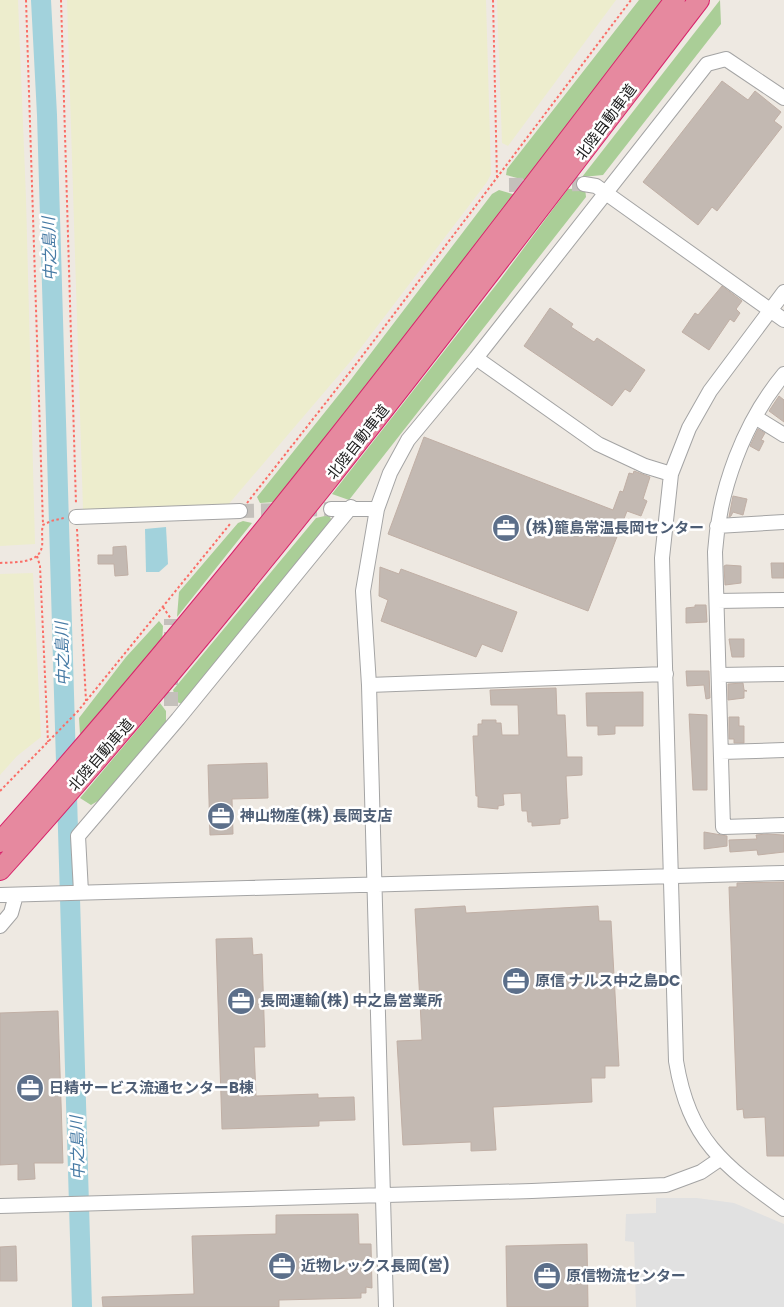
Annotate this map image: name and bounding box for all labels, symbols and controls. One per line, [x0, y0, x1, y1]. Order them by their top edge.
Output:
street label: 北陸自動車道 [570, 79, 641, 164]
water label: 中之島川 [37, 215, 62, 281]
street label: 北陸自動車道 [322, 400, 394, 484]
office icon: (株)籠島常温長岡センター [491, 513, 521, 543]
place label: (株)籠島常温長岡センター [525, 517, 704, 538]
water label: 中之島川 [50, 620, 75, 686]
street label: 北陸自動車道 [63, 714, 138, 796]
office icon: 神山物産(株) 長岡支店 [206, 801, 236, 831]
place label: 神山物産(株) 長岡支店 [239, 805, 393, 826]
office icon: 原信 ナルス中之島DC [501, 966, 531, 996]
place label: 原信 ナルス中之島DC [535, 970, 681, 991]
office icon: 長岡運輸(株) 中之島営業所 [226, 986, 256, 1016]
place label: 長岡運輸(株) 中之島営業所 [260, 990, 443, 1011]
office icon: 日精サービス流通センターB棟 [15, 1073, 45, 1103]
place label: 日精サービス流通センターB棟 [49, 1077, 254, 1098]
water label: 中之島川 [65, 1114, 90, 1180]
office icon: 近物レックス長岡(営) [267, 1251, 297, 1281]
place label: 近物レックス長岡(営) [301, 1255, 450, 1276]
office icon: 原信物流センター [532, 1261, 562, 1291]
place label: 原信物流センター [566, 1265, 686, 1286]

